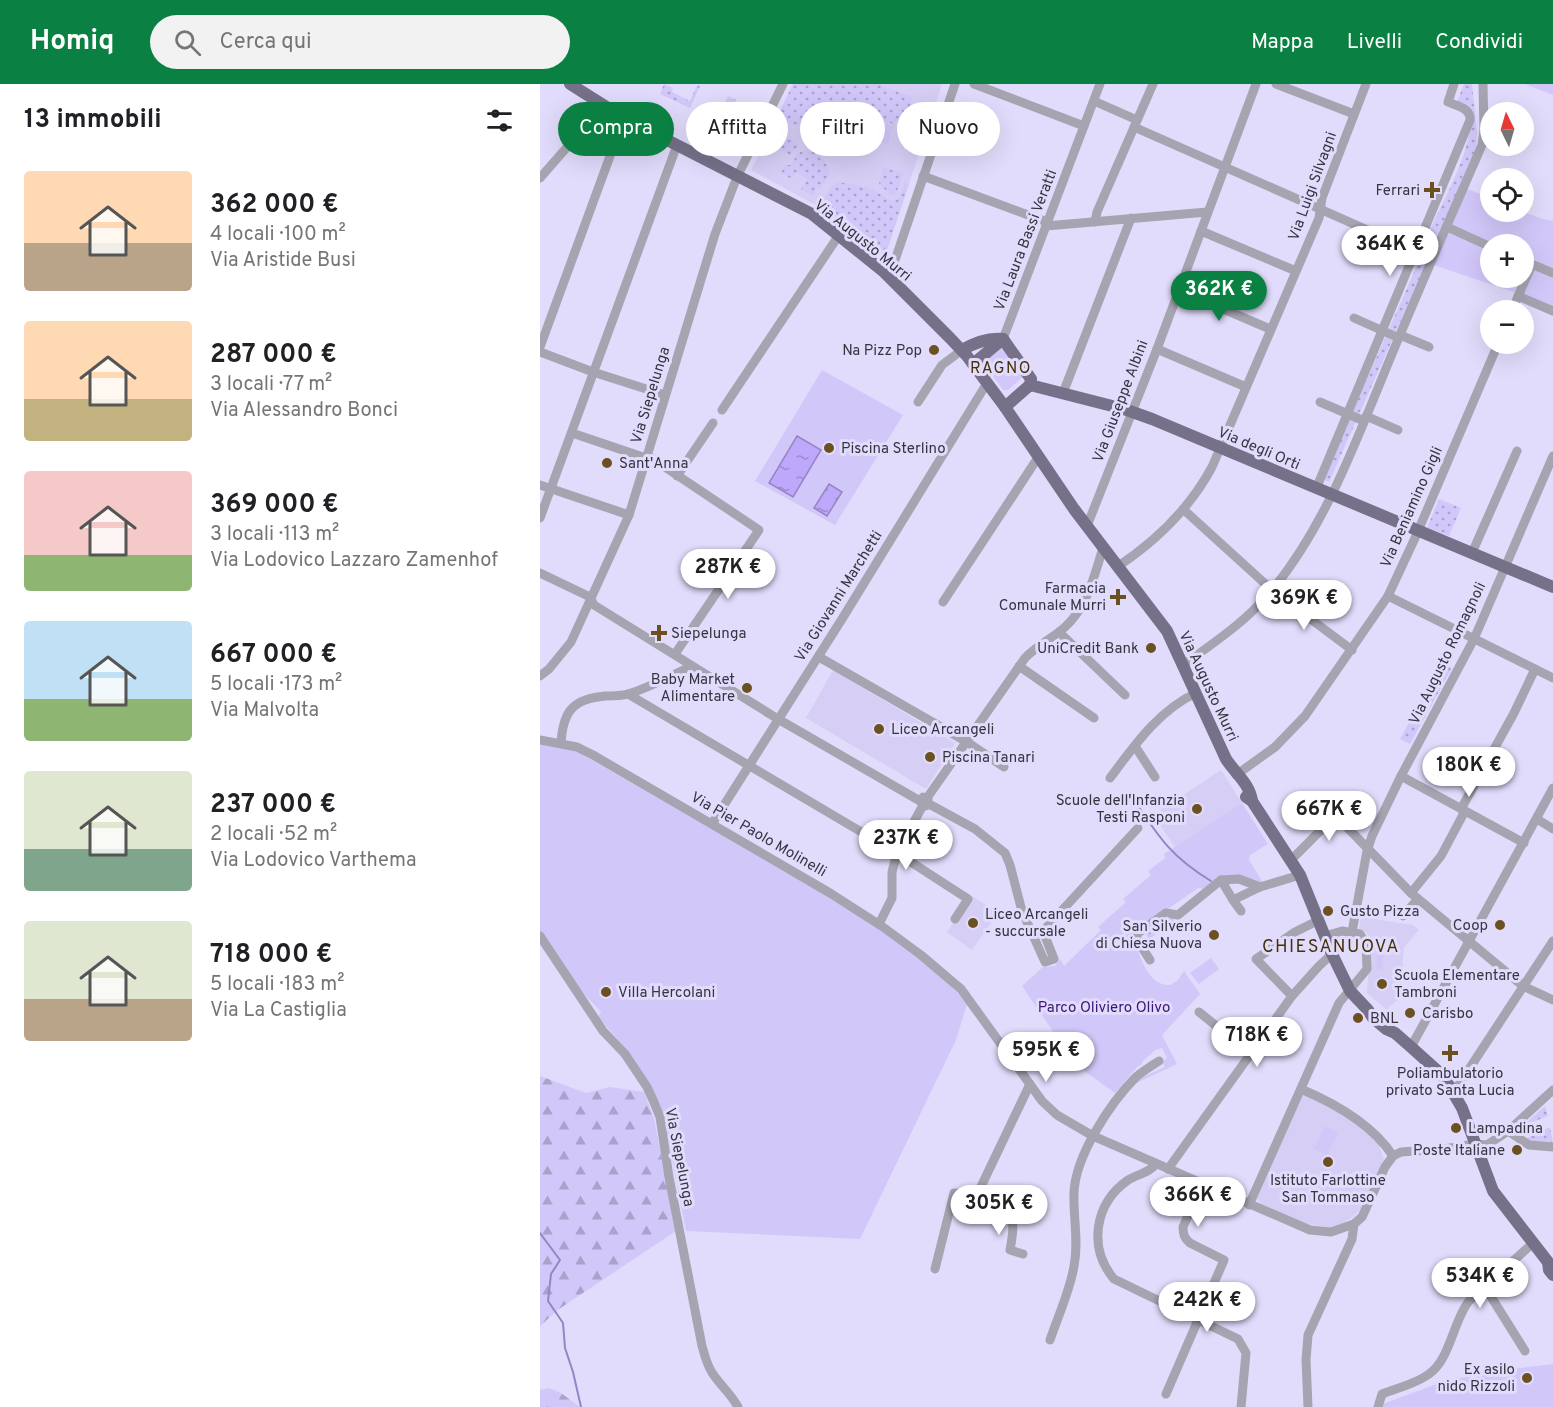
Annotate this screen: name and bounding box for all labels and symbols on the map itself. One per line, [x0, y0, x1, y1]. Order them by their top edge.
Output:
north arrow [1480, 102, 1534, 156]
street label: Via Luigi Silvagni [1285, 129, 1342, 244]
street label: Via Laura Bassi Veratti [991, 167, 1062, 314]
place label: Ferrari [1376, 182, 1420, 201]
marker: Ferrari [1425, 183, 1439, 197]
street label: Via Augusto Murri [809, 196, 915, 286]
pin: 364K € [1341, 226, 1439, 277]
pin: 362K € [1170, 271, 1268, 322]
street label: Via Giuseppe Albini [1089, 338, 1153, 465]
place label: Na Pizz Pop [842, 342, 922, 361]
marker: Na Pizz Pop [927, 343, 941, 357]
street label: Via Siepelunga [628, 345, 675, 446]
district label: RAGNO [970, 359, 1032, 379]
street label: Via degli Orti [1214, 423, 1303, 475]
place label: Piscina Sterlino [841, 440, 946, 459]
marker: Piscina Sterlino [822, 441, 836, 455]
street label: Via Beniamino Gigli [1377, 444, 1448, 571]
place label: Sant'Anna [619, 455, 688, 474]
marker: Sant'Anna [600, 456, 614, 470]
street label: Via Giovanni Marchetti [791, 528, 887, 666]
pin: 287K € [679, 549, 777, 600]
street label: Via Augusto Romagnoli [1406, 579, 1491, 728]
place label: Farmacia Comunale Murri [999, 580, 1106, 616]
pin: 369K € [1255, 580, 1353, 631]
marker: Farmacia Comunale Murri [1111, 590, 1125, 604]
place label: Siepelunga [671, 625, 746, 644]
marker: Siepelunga [652, 626, 666, 640]
street label: Via Augusto Murri [1174, 628, 1242, 745]
place label: UniCredit Bank [1037, 640, 1139, 659]
marker: UniCredit Bank [1144, 641, 1158, 655]
place label: Baby Market Alimentare [651, 671, 735, 707]
marker: Baby Market Alimentare [740, 681, 754, 695]
place label: Liceo Arcangeli [891, 721, 994, 740]
marker: Liceo Arcangeli [872, 722, 886, 736]
pin: 180K € [1420, 747, 1518, 798]
place label: Piscina Tanari [942, 749, 1035, 768]
marker: Piscina Tanari [923, 750, 937, 764]
street label: Via Pier Paolo Molinelli [687, 789, 830, 882]
pin: 667K € [1280, 791, 1378, 842]
place label: Scuole dell'Infanzia Testi Rasponi [1056, 792, 1185, 828]
marker: Scuole dell'Infanzia Testi Rasponi [1190, 802, 1204, 816]
pin: 237K € [857, 820, 955, 871]
place label: Gusto Pizza [1340, 903, 1419, 922]
marker: Gusto Pizza [1321, 904, 1335, 918]
place label: Liceo Arcangeli - succursale [985, 906, 1088, 942]
marker: Liceo Arcangeli - succursale [966, 916, 980, 930]
place label: Coop [1453, 917, 1488, 936]
place label: San Silverio di Chiesa Nuova [1096, 918, 1202, 954]
marker: Coop [1493, 918, 1507, 932]
marker: San Silverio di Chiesa Nuova [1207, 928, 1221, 942]
district label: CHIESANUOVA [1262, 936, 1400, 959]
place label: Scuola Elementare Tambroni [1394, 967, 1520, 1003]
marker: Scuola Elementare Tambroni [1375, 977, 1389, 991]
place label: Villa Hercolani [618, 984, 715, 1003]
marker: Villa Hercolani [599, 985, 613, 999]
park label: Parco Oliviero Olivo [1038, 999, 1170, 1018]
place label: Carisbo [1422, 1005, 1473, 1024]
marker: Carisbo [1403, 1006, 1417, 1020]
place label: BNL [1370, 1010, 1399, 1029]
marker: BNL [1351, 1011, 1365, 1025]
pin: 718K € [1208, 1017, 1306, 1068]
pin: 595K € [997, 1032, 1095, 1083]
marker: Poliambulatorio privato Santa Lucia [1441, 1044, 1459, 1062]
place label: Poliambulatorio privato Santa Lucia [1386, 1065, 1514, 1101]
street label: Via Siepelunga [660, 1106, 697, 1208]
place label: Lampadina [1468, 1120, 1543, 1139]
marker: Lampadina [1449, 1121, 1463, 1135]
place label: Poste Italiane [1413, 1142, 1505, 1161]
marker: Poste Italiane [1510, 1143, 1524, 1157]
marker: Istituto Farlottine San Tommaso [1321, 1155, 1335, 1169]
place label: Istituto Farlottine San Tommaso [1270, 1172, 1386, 1208]
pin: 366K € [1149, 1177, 1247, 1228]
pin: 305K € [950, 1185, 1048, 1236]
pin: 534K € [1431, 1258, 1529, 1309]
pin: 242K € [1158, 1282, 1256, 1333]
place label: Ex asilo nido Rizzoli [1438, 1361, 1515, 1397]
marker: Ex asilo nido Rizzoli [1520, 1371, 1534, 1385]

